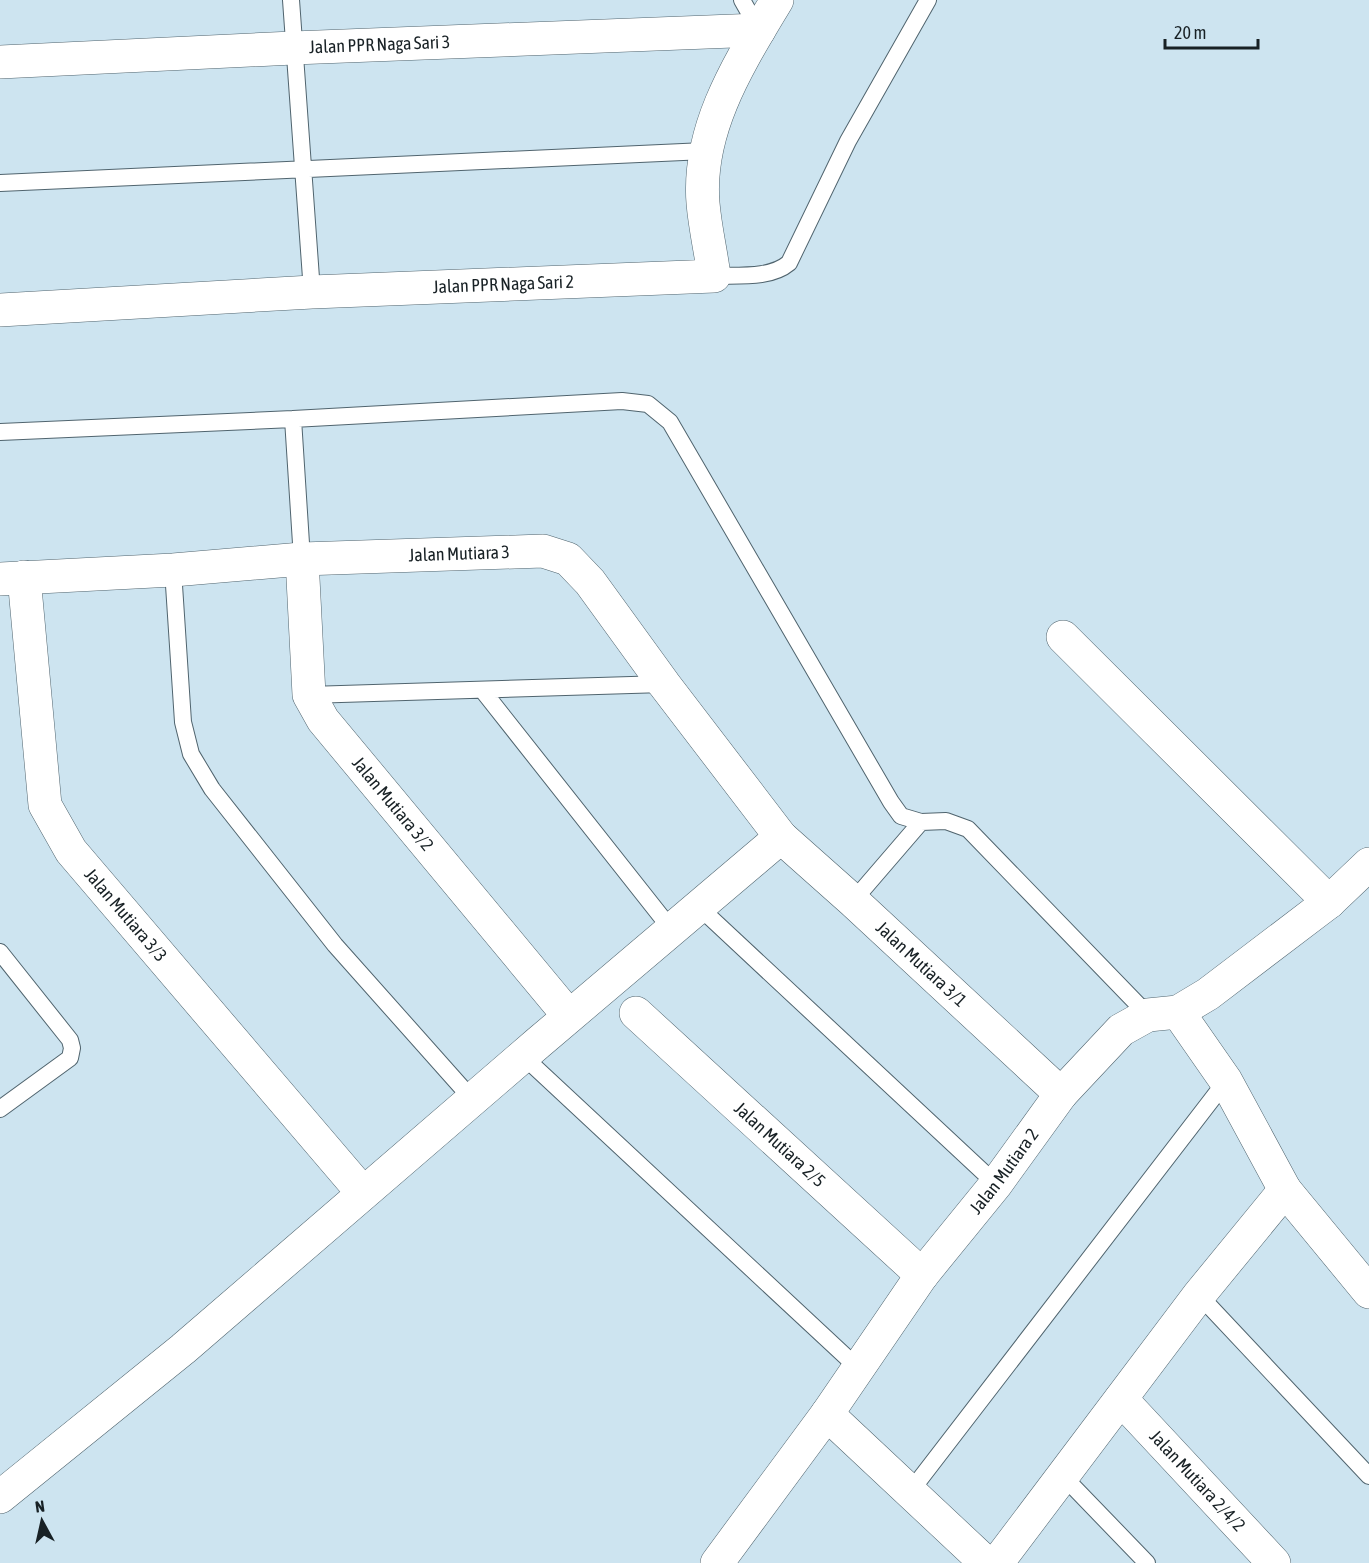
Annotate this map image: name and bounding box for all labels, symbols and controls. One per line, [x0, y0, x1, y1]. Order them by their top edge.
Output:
scale bar [1165, 12, 1258, 50]
text: 20 m [1174, 22, 1206, 43]
street label: Jalan PPR Naga Sari 3 [309, 31, 451, 57]
street label: Jalan PPR Naga Sari 2 [432, 271, 574, 297]
street label: Jalan Mutiara 3 [408, 541, 510, 565]
street label: Jalan Mutiara 3/2 [348, 752, 438, 855]
street label: Jalan Mutiara 3/3 [80, 864, 172, 966]
street label: Jalan Mutiara 3/1 [872, 917, 971, 1011]
street label: Jalan Mutiara 2/5 [730, 1097, 830, 1191]
street label: Jalan Mutiara 2 [965, 1124, 1043, 1218]
street label: Jalan Mutiara 2/4/2 [1146, 1426, 1250, 1535]
north arrow [12, 1491, 72, 1551]
text: N [34, 1497, 46, 1516]

